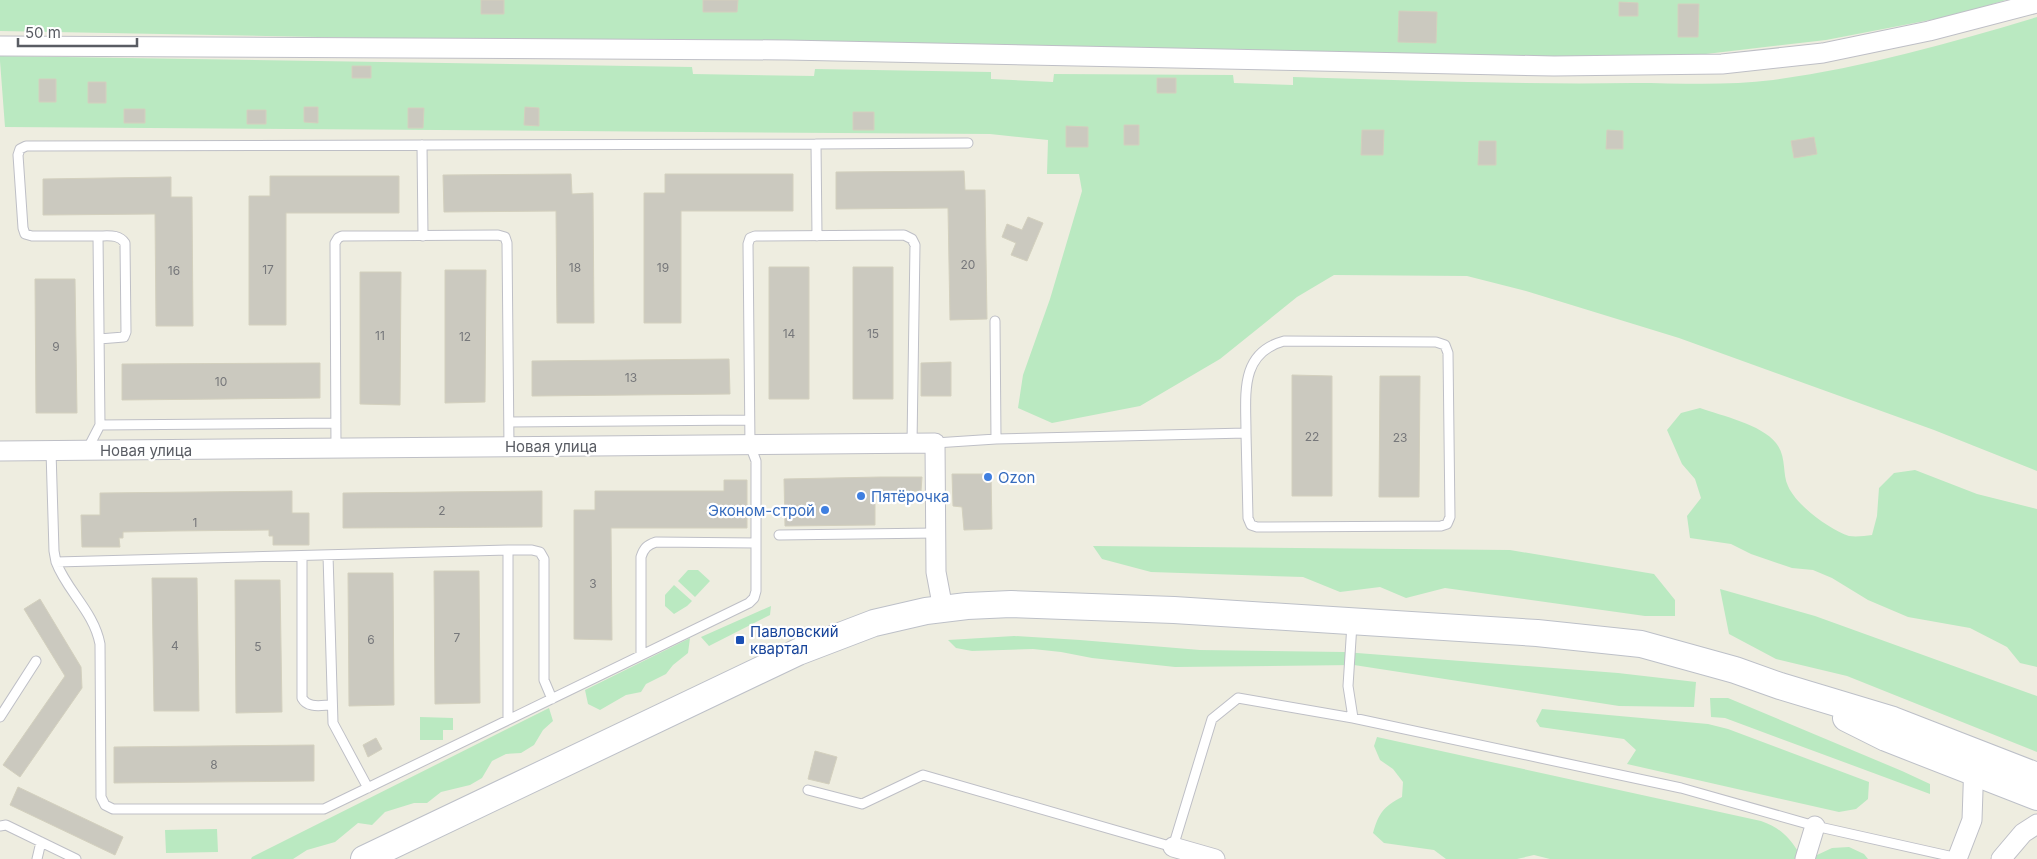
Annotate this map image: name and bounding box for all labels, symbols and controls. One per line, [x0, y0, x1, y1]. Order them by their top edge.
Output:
scale bar [18, 15, 136, 47]
text: 50 m [25, 23, 61, 42]
house number: 20 [961, 257, 975, 272]
house number: 18 [569, 260, 581, 275]
house number: 19 [657, 260, 669, 275]
house number: 17 [262, 262, 274, 277]
house number: 16 [168, 263, 180, 278]
house number: 14 [783, 326, 796, 341]
house number: 15 [867, 326, 879, 341]
house number: 11 [375, 328, 385, 343]
house number: 12 [459, 329, 471, 344]
house number: 9 [52, 339, 60, 354]
house number: 13 [625, 370, 637, 385]
house number: 10 [215, 374, 227, 389]
house number: 22 [1305, 429, 1319, 444]
house number: 23 [1393, 430, 1407, 445]
street label: Новая улица [505, 437, 597, 456]
street label: Новая улица [100, 441, 192, 460]
place label: Ozon [998, 468, 1035, 487]
marker: Ozon [982, 471, 994, 483]
place label: Пятёрочка [871, 487, 950, 506]
marker: Пятёрочка [855, 490, 867, 502]
place label: Эконом-строй [708, 501, 815, 520]
house number: 2 [438, 503, 446, 518]
marker: Эконом-строй [819, 504, 831, 516]
house number: 1 [193, 515, 197, 530]
house number: 3 [589, 576, 597, 591]
place label: Павловский квартал [750, 622, 839, 658]
house number: 7 [454, 630, 461, 645]
house number: 6 [367, 632, 375, 647]
marker: Павловский квартал [734, 634, 746, 646]
house number: 4 [171, 638, 179, 653]
house number: 5 [254, 639, 262, 654]
house number: 8 [210, 757, 218, 772]

